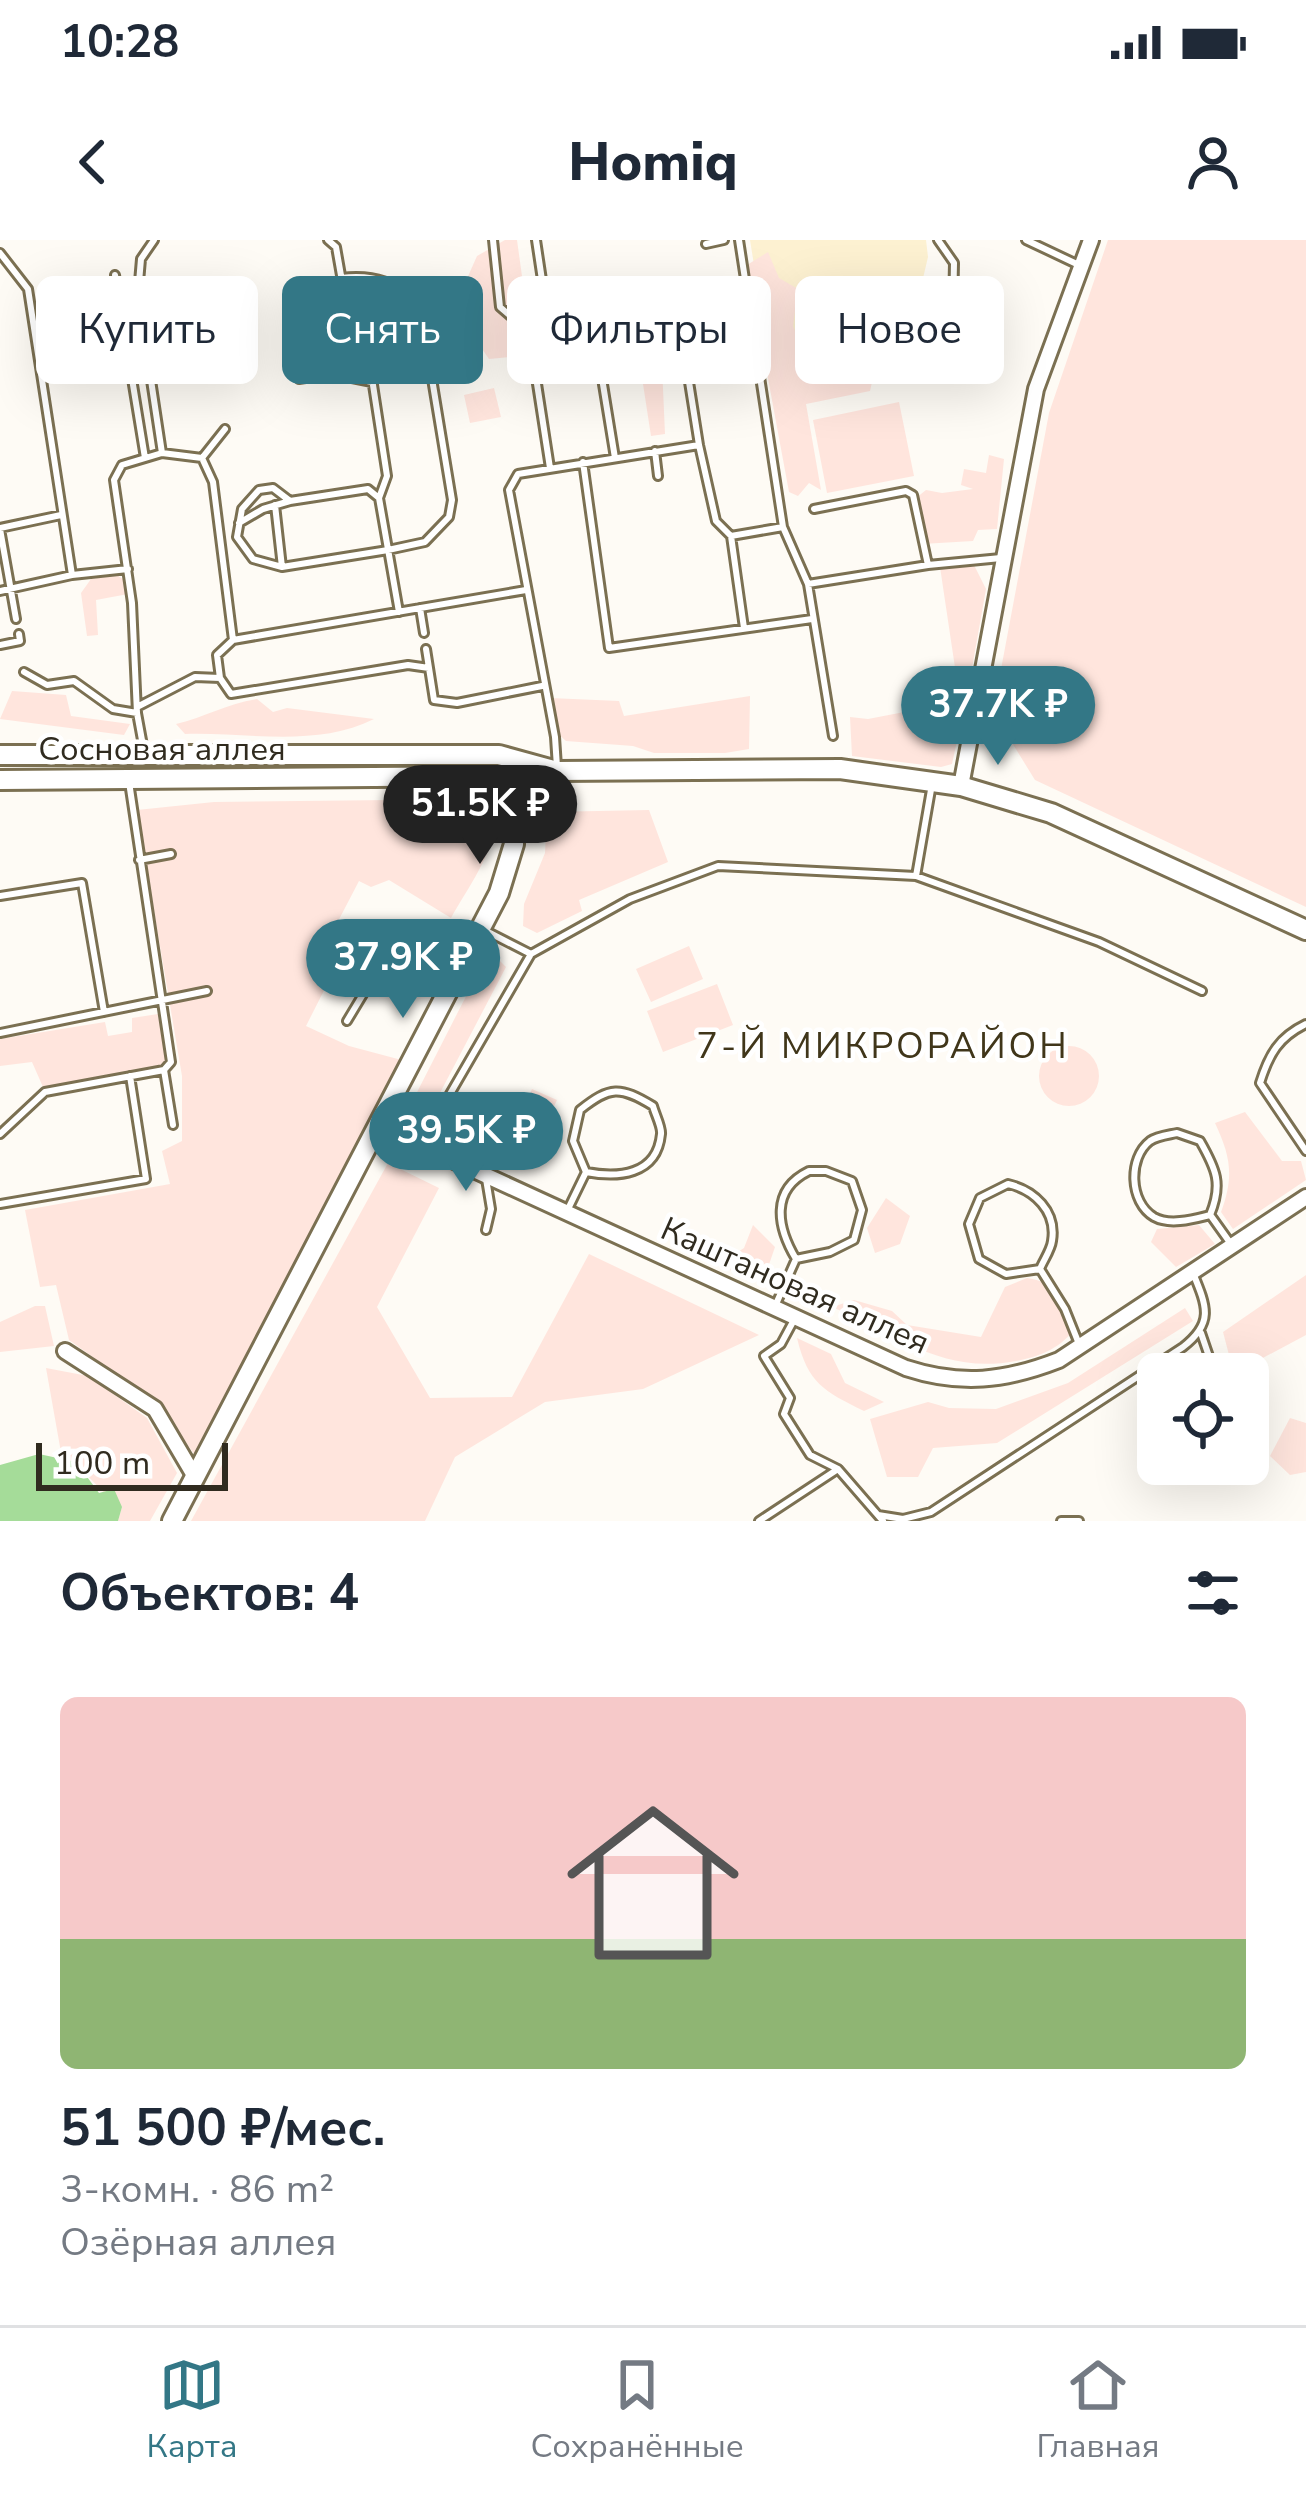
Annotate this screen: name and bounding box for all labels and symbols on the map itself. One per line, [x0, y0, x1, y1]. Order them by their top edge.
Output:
pin: 37.7K ₽ [887, 666, 1109, 768]
street label: Сосновая аллея [38, 727, 286, 772]
pin: 51.5K ₽ [369, 765, 591, 867]
pin: 37.9K ₽ [292, 919, 514, 1021]
district label: 7-Й МИКРОРАЙОН [696, 1022, 1070, 1071]
pin: 39.5K ₽ [355, 1092, 577, 1194]
street label: Каштановая аллея [654, 1207, 936, 1365]
scale bar [36, 1437, 228, 1490]

